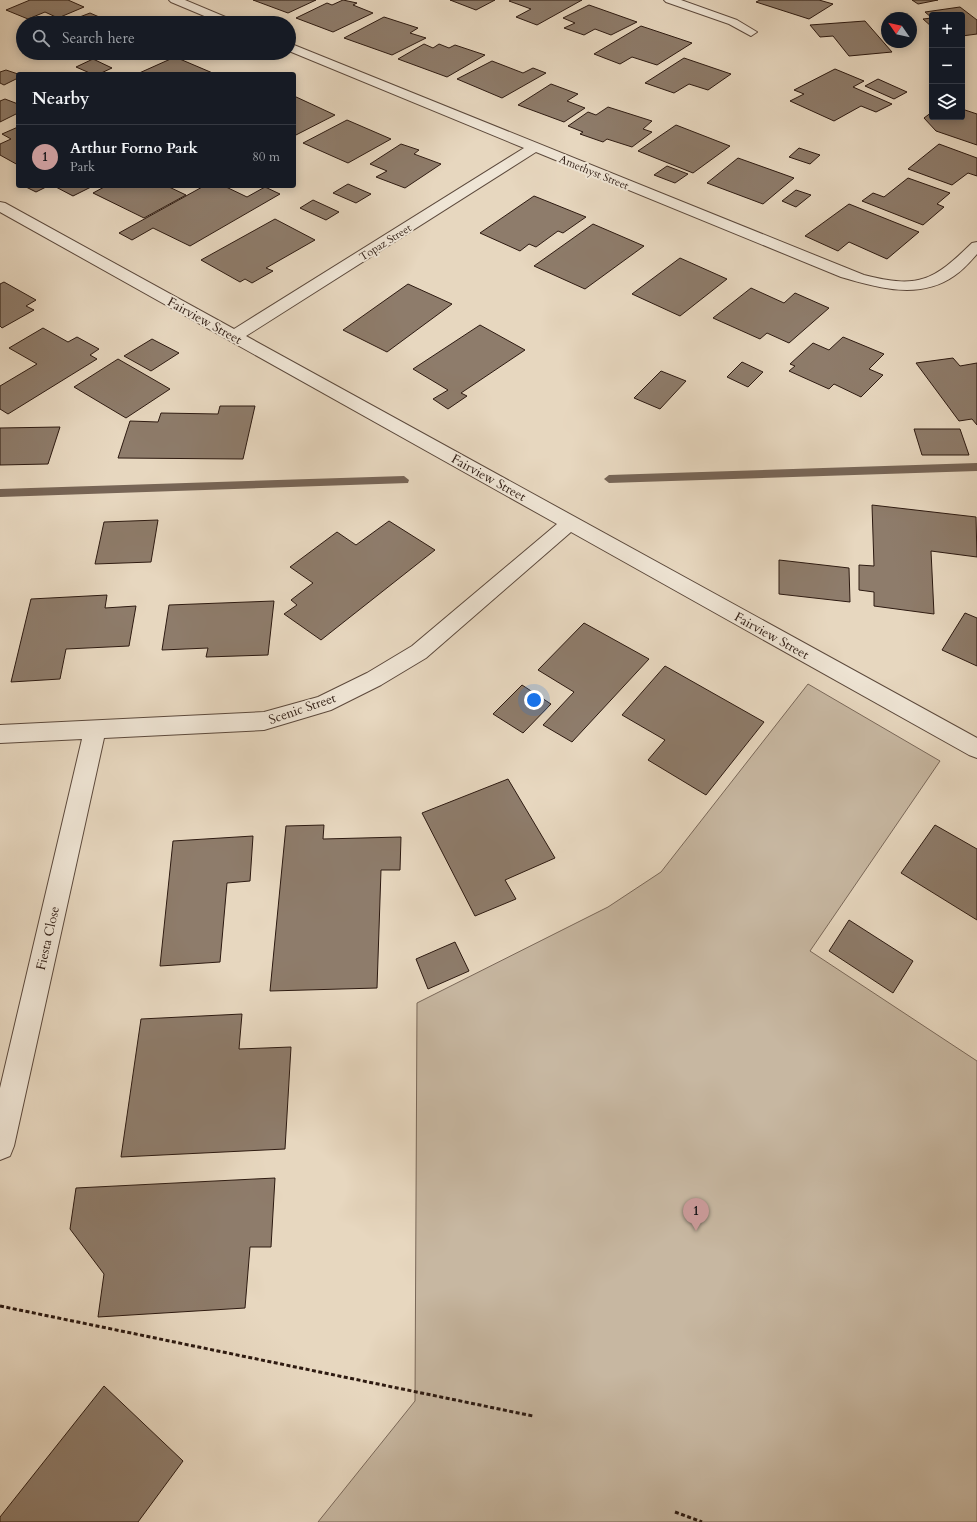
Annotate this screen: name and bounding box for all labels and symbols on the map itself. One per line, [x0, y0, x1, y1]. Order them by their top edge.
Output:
north arrow [881, 12, 917, 48]
street label: Amethyst Street [557, 152, 631, 193]
street label: Topaz Street [356, 220, 415, 264]
street label: Fairview Street [164, 293, 245, 349]
street label: Fairview Street [448, 450, 529, 506]
street label: Fairview Street [731, 608, 812, 664]
street label: Scenic Street [266, 689, 338, 729]
your location [524, 690, 544, 710]
street label: Fiesta Close [32, 904, 64, 972]
pin: 1 [683, 1198, 709, 1231]

